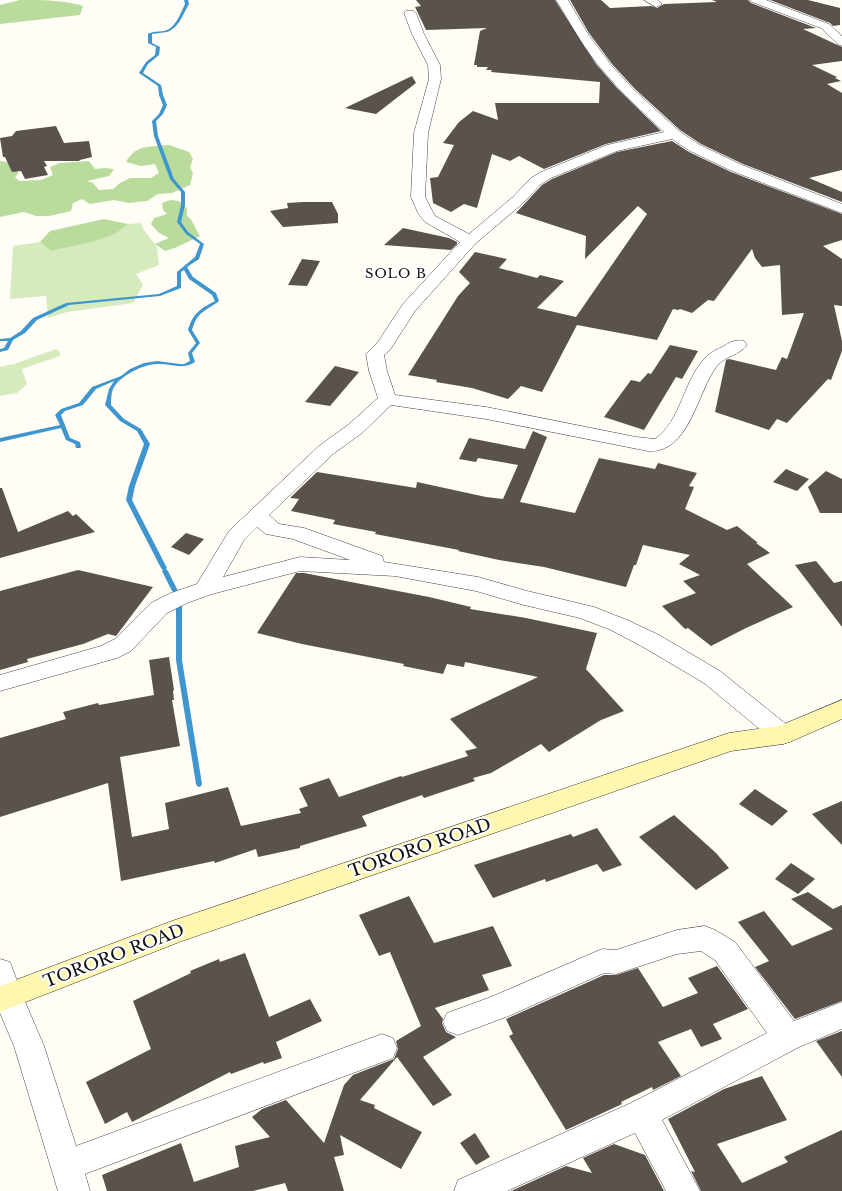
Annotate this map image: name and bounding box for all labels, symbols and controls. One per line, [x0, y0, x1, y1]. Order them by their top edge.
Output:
district label: SOLO B [365, 265, 427, 282]
street label: TORORO ROAD [346, 814, 494, 882]
street label: TORORO ROAD [41, 919, 187, 993]

